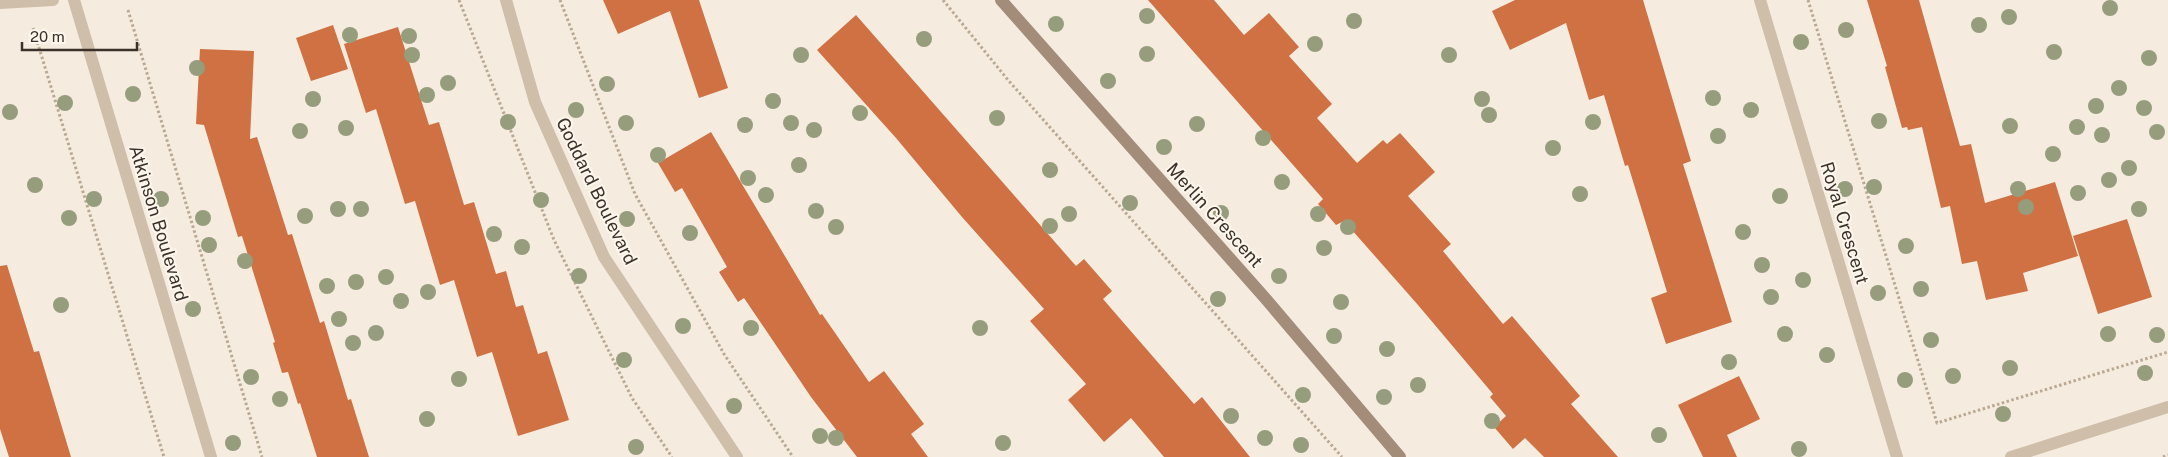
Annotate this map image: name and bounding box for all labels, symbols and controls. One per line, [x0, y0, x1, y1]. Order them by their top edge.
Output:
scale bar [22, 20, 138, 52]
text: 20 m [30, 28, 65, 45]
street label: Goddard Boulevard [552, 114, 642, 268]
street label: Atkinson Boulevard [125, 142, 193, 304]
street label: Merlin Crescent [1163, 158, 1267, 272]
street label: Royal Crescent [1816, 159, 1874, 287]

